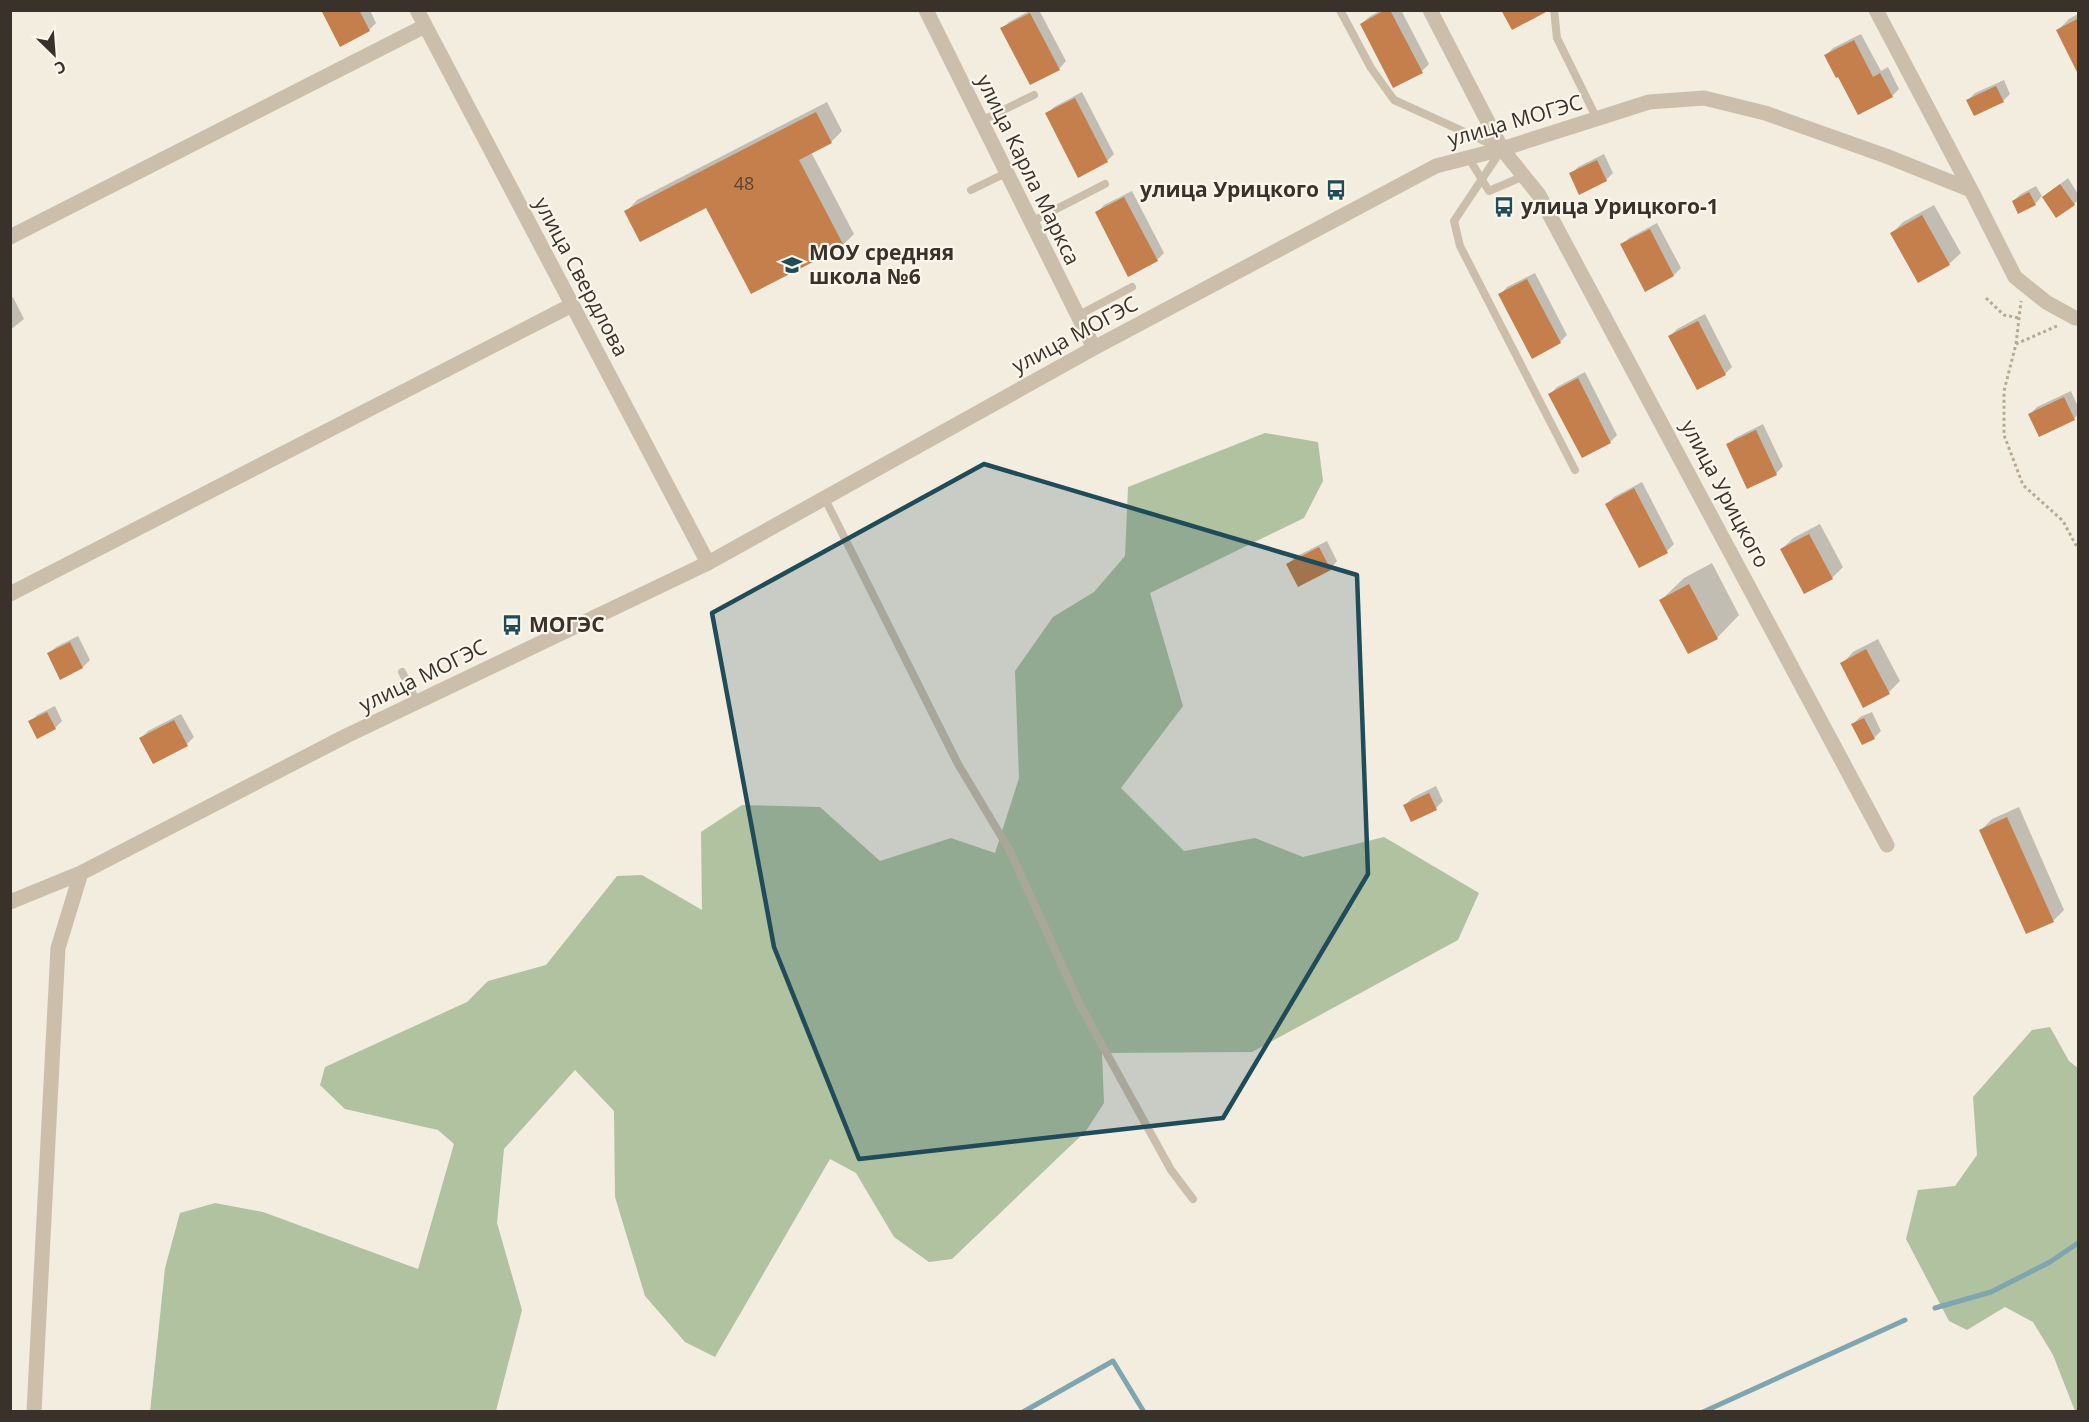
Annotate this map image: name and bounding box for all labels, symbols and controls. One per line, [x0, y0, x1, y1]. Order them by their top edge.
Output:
north arrow [24, 24, 84, 84]
text: С [51, 55, 70, 80]
street label: улица Карла Маркса [971, 70, 1087, 269]
street label: улица МОГЭС [1444, 87, 1585, 153]
house number: 48 [734, 171, 754, 195]
place label: улица Урицкого [1140, 175, 1319, 203]
bus stop icon: улица Урицкого [1324, 178, 1348, 202]
street label: улица Свердлова [528, 192, 636, 361]
place label: улица Урицкого-1 [1521, 192, 1719, 220]
bus stop icon: улица Урицкого-1 [1492, 195, 1516, 219]
place label: МОУ средняя школа №6 [809, 238, 954, 290]
school or university icon: МОУ средняя школа №6 [780, 253, 804, 277]
street label: улица МОГЭС [1007, 289, 1142, 379]
street label: улица Урицкого [1675, 415, 1777, 572]
place label: МОГЭС [529, 610, 605, 638]
bus stop icon: МОГЭС [500, 613, 524, 637]
street label: улица МОГЭС [354, 632, 491, 718]

